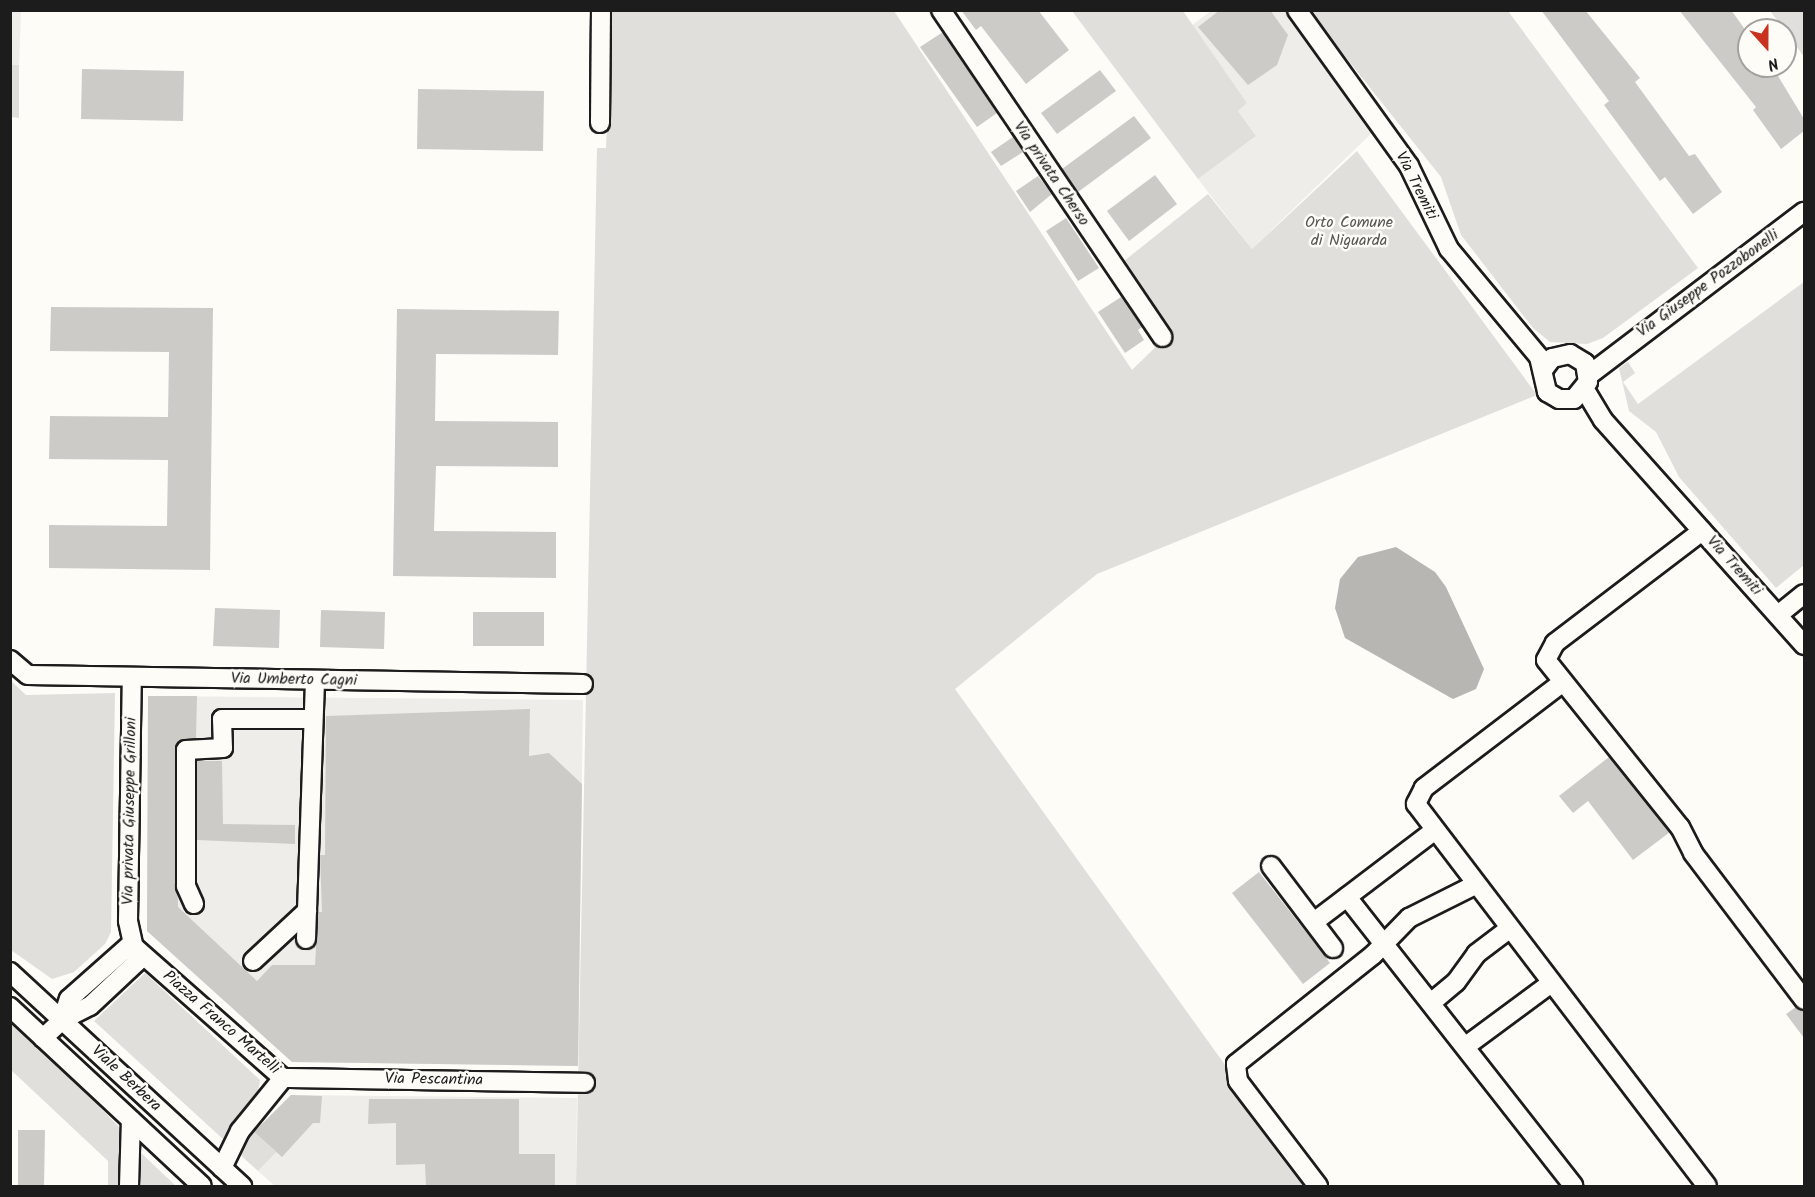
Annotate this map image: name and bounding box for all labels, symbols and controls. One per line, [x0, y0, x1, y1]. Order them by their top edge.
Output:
north arrow [1737, 18, 1797, 78]
text: N [1764, 50, 1782, 77]
street label: Via privata Cherso [1009, 118, 1093, 230]
street label: Via Tremiti [1391, 149, 1441, 223]
park label: Orto Comune di Niguarda [1305, 213, 1393, 251]
street label: Via Giuseppe Pozzobonelli [1633, 226, 1783, 342]
street label: Via Tremiti [1702, 532, 1766, 600]
street label: Via Umberto Cagni [231, 669, 357, 691]
street label: Via privata Giuseppe Grilloni [119, 717, 141, 905]
street label: Piazza Franco Martelli [158, 967, 284, 1079]
street label: Viale Berbera [87, 1042, 165, 1116]
street label: Via Pescantina [385, 1070, 483, 1090]

